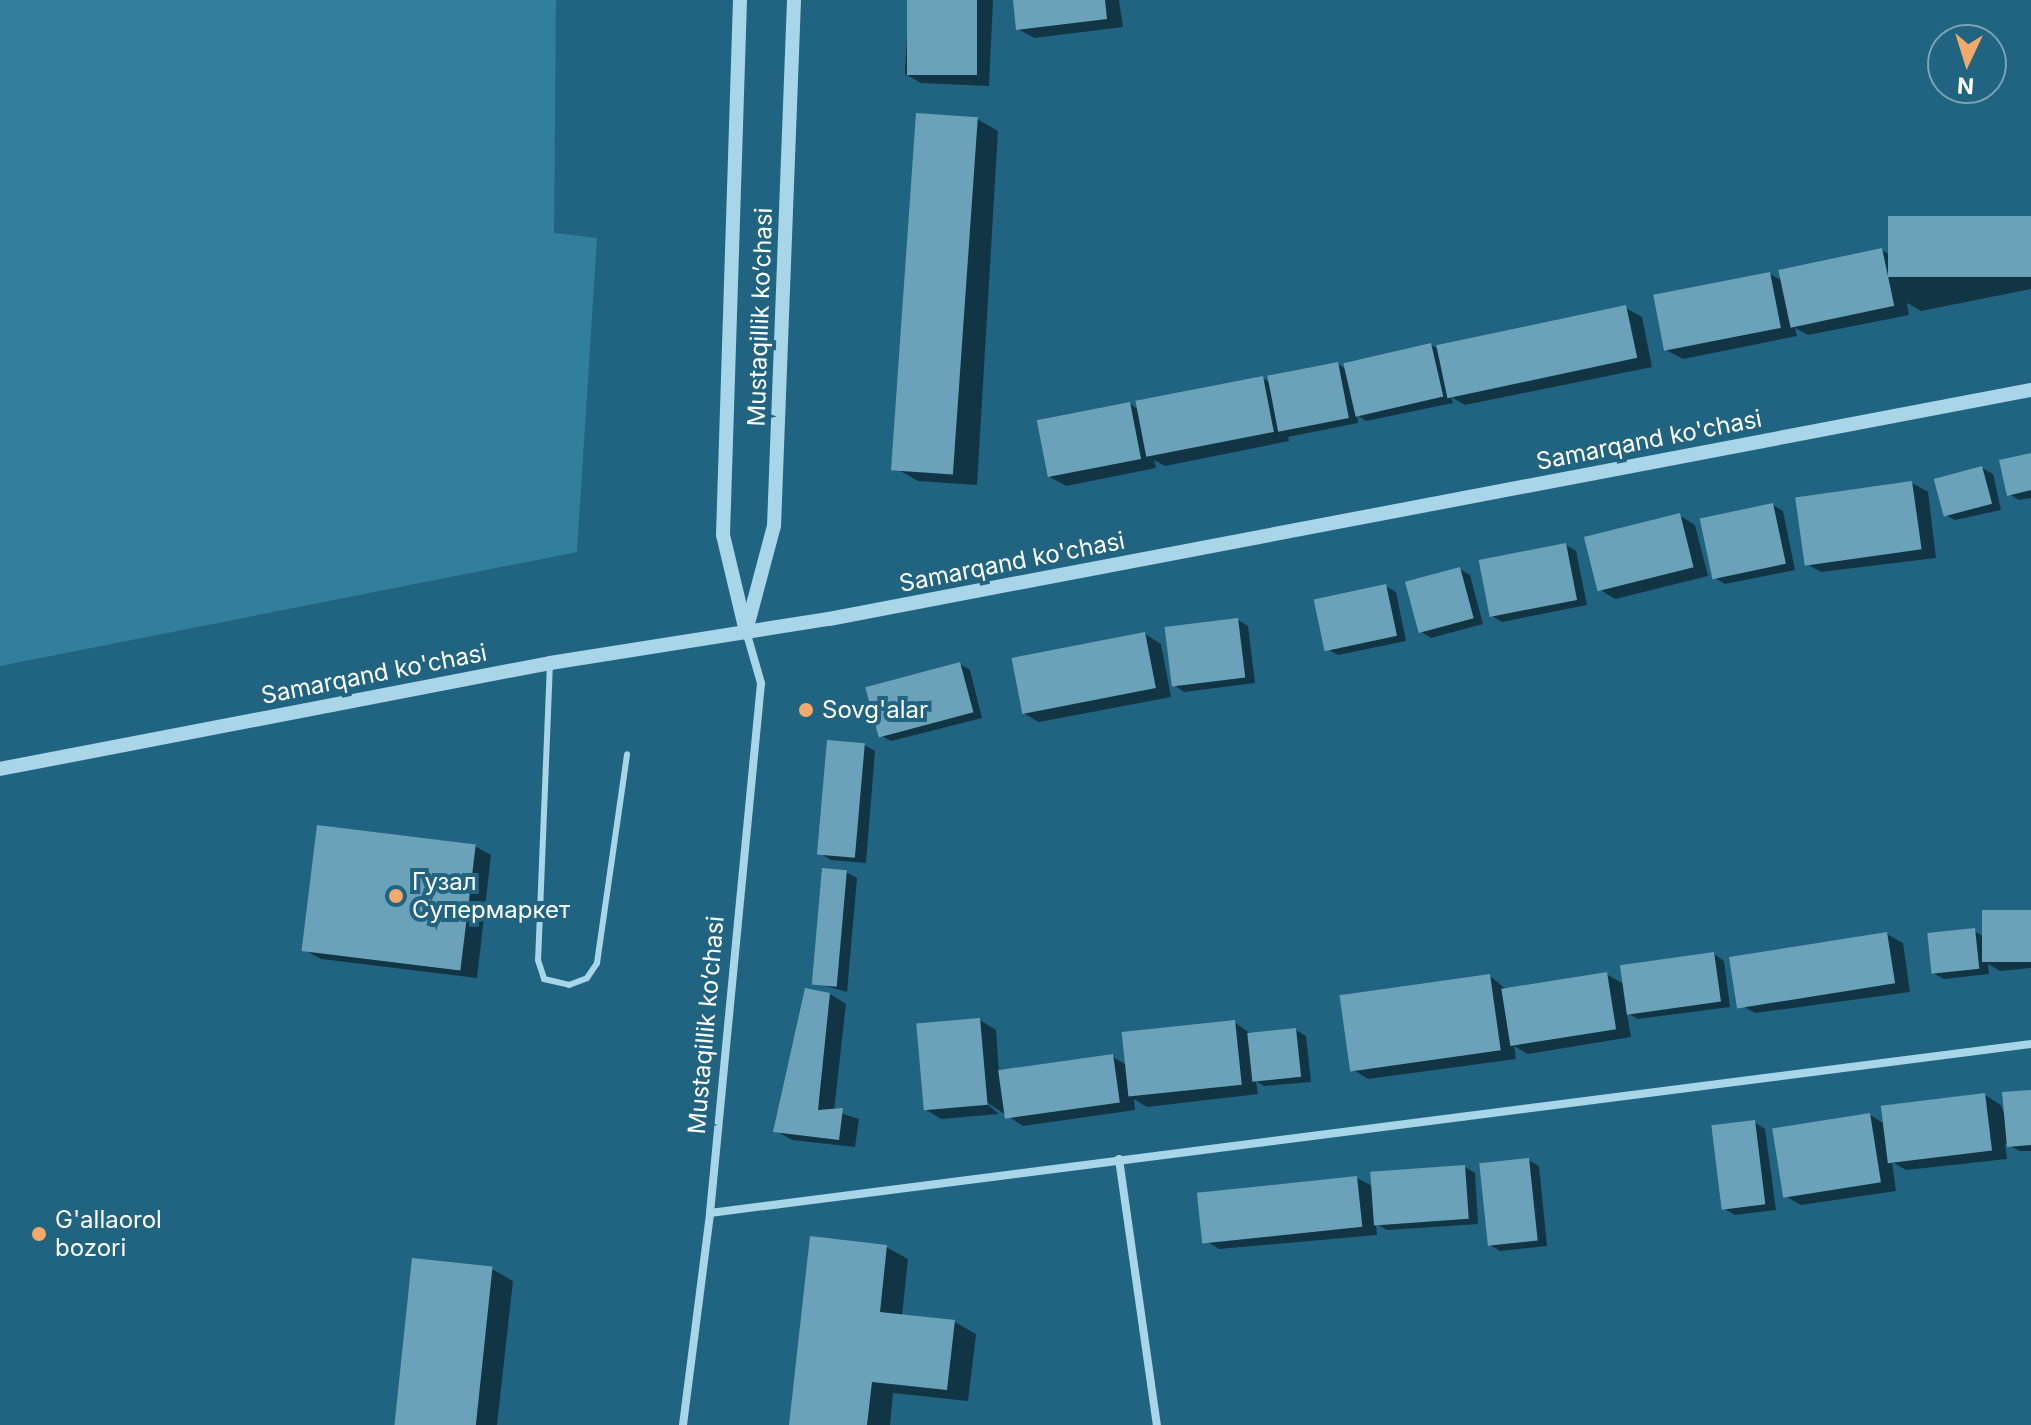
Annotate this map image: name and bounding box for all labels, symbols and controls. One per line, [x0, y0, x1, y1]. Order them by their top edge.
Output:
north arrow [1927, 24, 2007, 104]
text: N [1956, 72, 1975, 100]
street label: Mustaqillik ko’chasi [742, 207, 778, 427]
street label: Samarqand ko'chasi [1534, 404, 1764, 476]
street label: Samarqand ko'chasi [897, 526, 1127, 598]
street label: Samarqand ko'chasi [259, 638, 489, 710]
place label: Sovg'alar [822, 696, 928, 724]
marker: Sovg'alar [797, 701, 815, 719]
place label: Гузал Супермаркет [412, 868, 570, 924]
marker: Гузал Супермаркет [387, 887, 405, 905]
street label: Mustaqillik ko’chasi [682, 915, 730, 1135]
place label: G'allaorol bozori [55, 1206, 162, 1262]
marker: G'allaorol bozori [30, 1225, 48, 1243]

